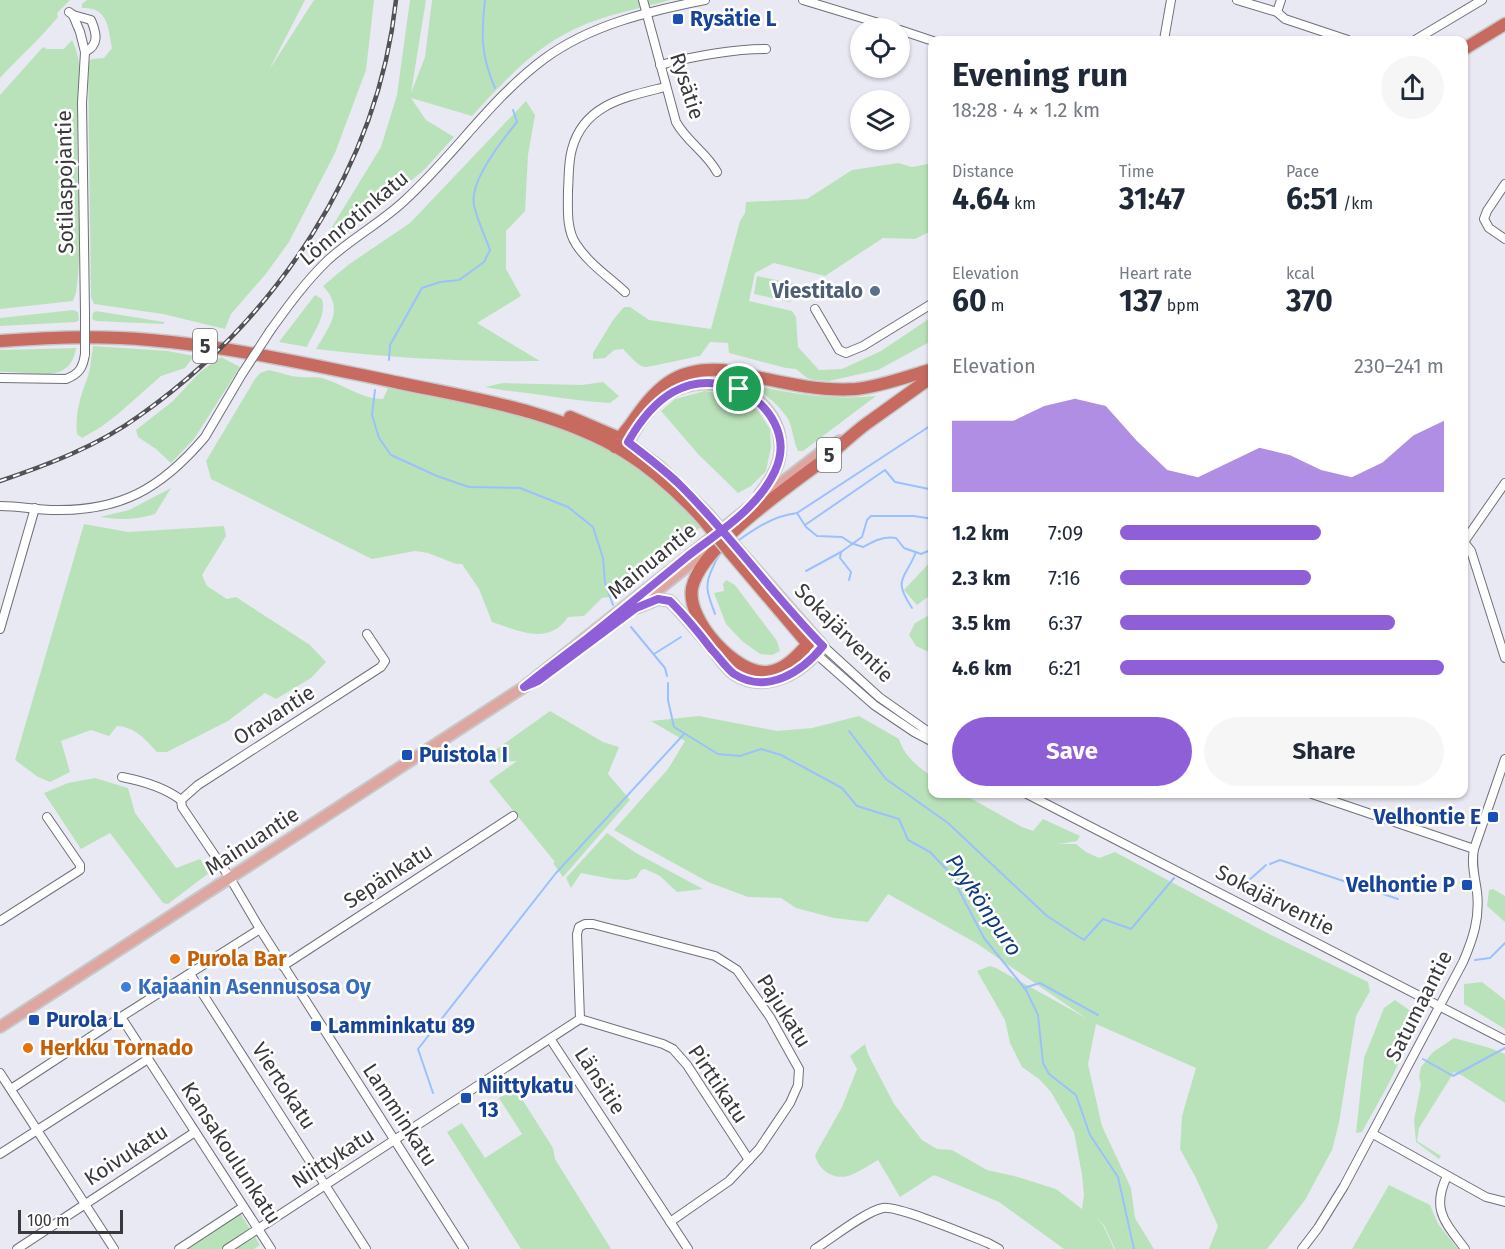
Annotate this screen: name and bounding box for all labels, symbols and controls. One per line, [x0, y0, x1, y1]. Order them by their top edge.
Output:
place label: Rysätie L [690, 6, 777, 32]
marker: Rysätie L [671, 12, 685, 26]
map controls [850, 18, 910, 150]
button: locate [850, 18, 910, 78]
street label: Rysätie [664, 49, 710, 123]
text: Evening run [952, 55, 1128, 95]
button: share [1381, 56, 1444, 119]
button: layers [850, 90, 910, 150]
text: 18:28 · 4 × 1.2 km [952, 98, 1100, 122]
street label: Sotilaspojantie [51, 110, 79, 254]
text: Distance [952, 162, 1014, 181]
text: Time [1119, 162, 1154, 181]
text: Pace [1286, 162, 1319, 181]
street label: Lönnrotinkatu [294, 165, 414, 271]
text: 4.64 [952, 181, 1010, 217]
text: 31:47 [1119, 181, 1185, 217]
text: 6:51 [1286, 181, 1339, 217]
text: km [1010, 194, 1036, 213]
text: /km [1339, 194, 1373, 213]
text: Elevation [952, 264, 1019, 283]
text: Heart rate [1119, 264, 1192, 283]
text: kcal [1286, 264, 1315, 283]
place label: Viestitalo [771, 278, 863, 304]
text: 60 [952, 283, 986, 319]
text: 137 [1119, 283, 1162, 319]
text: 370 [1286, 283, 1333, 319]
marker: Viestitalo [868, 284, 882, 298]
text: m [986, 296, 1004, 315]
text: bpm [1162, 296, 1199, 315]
road number: 5 [193, 329, 217, 363]
text: Elevation [952, 354, 1036, 378]
text: 230–241 m [1354, 354, 1444, 378]
pin [713, 363, 764, 414]
icon: arrive [722, 372, 755, 405]
road number: 5 [817, 438, 841, 472]
street label: Mainuantie [602, 517, 702, 605]
text: 1.2 km [952, 521, 1009, 545]
text: 7:09 [1048, 521, 1083, 545]
text: 2.3 km [952, 566, 1011, 590]
text: 7:16 [1048, 566, 1080, 590]
street label: Sokajärventie [789, 578, 899, 688]
text: 3.5 km [952, 611, 1011, 635]
text: 6:37 [1048, 611, 1082, 635]
text: 4.6 km [952, 656, 1012, 680]
text: 6:21 [1048, 656, 1082, 680]
street label: Oravantie [228, 679, 320, 751]
button: Save [952, 717, 1192, 786]
button: Share [1204, 717, 1444, 786]
place label: Puistola I [419, 742, 508, 768]
marker: Puistola I [400, 748, 414, 762]
street label: Mainuantie [200, 801, 304, 881]
place label: Velhontie E [1373, 804, 1481, 830]
marker: Velhontie E [1486, 810, 1500, 824]
street label: Sepänkatu [339, 838, 437, 914]
water label: Pyykönpuro [940, 849, 1028, 961]
street label: Sokajärventie [1211, 859, 1339, 941]
place label: Velhontie P [1345, 872, 1455, 898]
marker: Velhontie P [1460, 878, 1474, 892]
place label: Purola Bar [187, 946, 287, 972]
street label: Satumaantie [1380, 946, 1458, 1066]
marker: Purola Bar [168, 952, 182, 966]
street label: Pajukatu [751, 969, 817, 1053]
place label: Kajaanin Asennusosa Oy [138, 974, 371, 1000]
marker: Kajaanin Asennusosa Oy [119, 980, 133, 994]
place label: Purola L [46, 1007, 124, 1033]
marker: Purola L [27, 1013, 41, 1027]
place label: Lamminkatu 89 [328, 1013, 475, 1039]
marker: Lamminkatu 89 [309, 1019, 323, 1033]
place label: Herkku Tornado [40, 1035, 193, 1061]
street label: Viertokatu [246, 1038, 322, 1134]
street label: Pirttikatu [682, 1040, 754, 1128]
marker: Herkku Tornado [21, 1041, 35, 1055]
street label: Länsitie [569, 1043, 631, 1119]
street label: Lamminkatu [357, 1059, 443, 1171]
place label: Niittykatu 13 [478, 1073, 574, 1123]
street label: Kansakoulunkatu [175, 1077, 287, 1229]
marker: Niittykatu 13 [459, 1091, 473, 1105]
street label: Koivukatu [79, 1118, 173, 1192]
street label: Niittykatu [287, 1122, 379, 1194]
scale bar [18, 1207, 123, 1234]
text: 100 m [27, 1211, 70, 1230]

